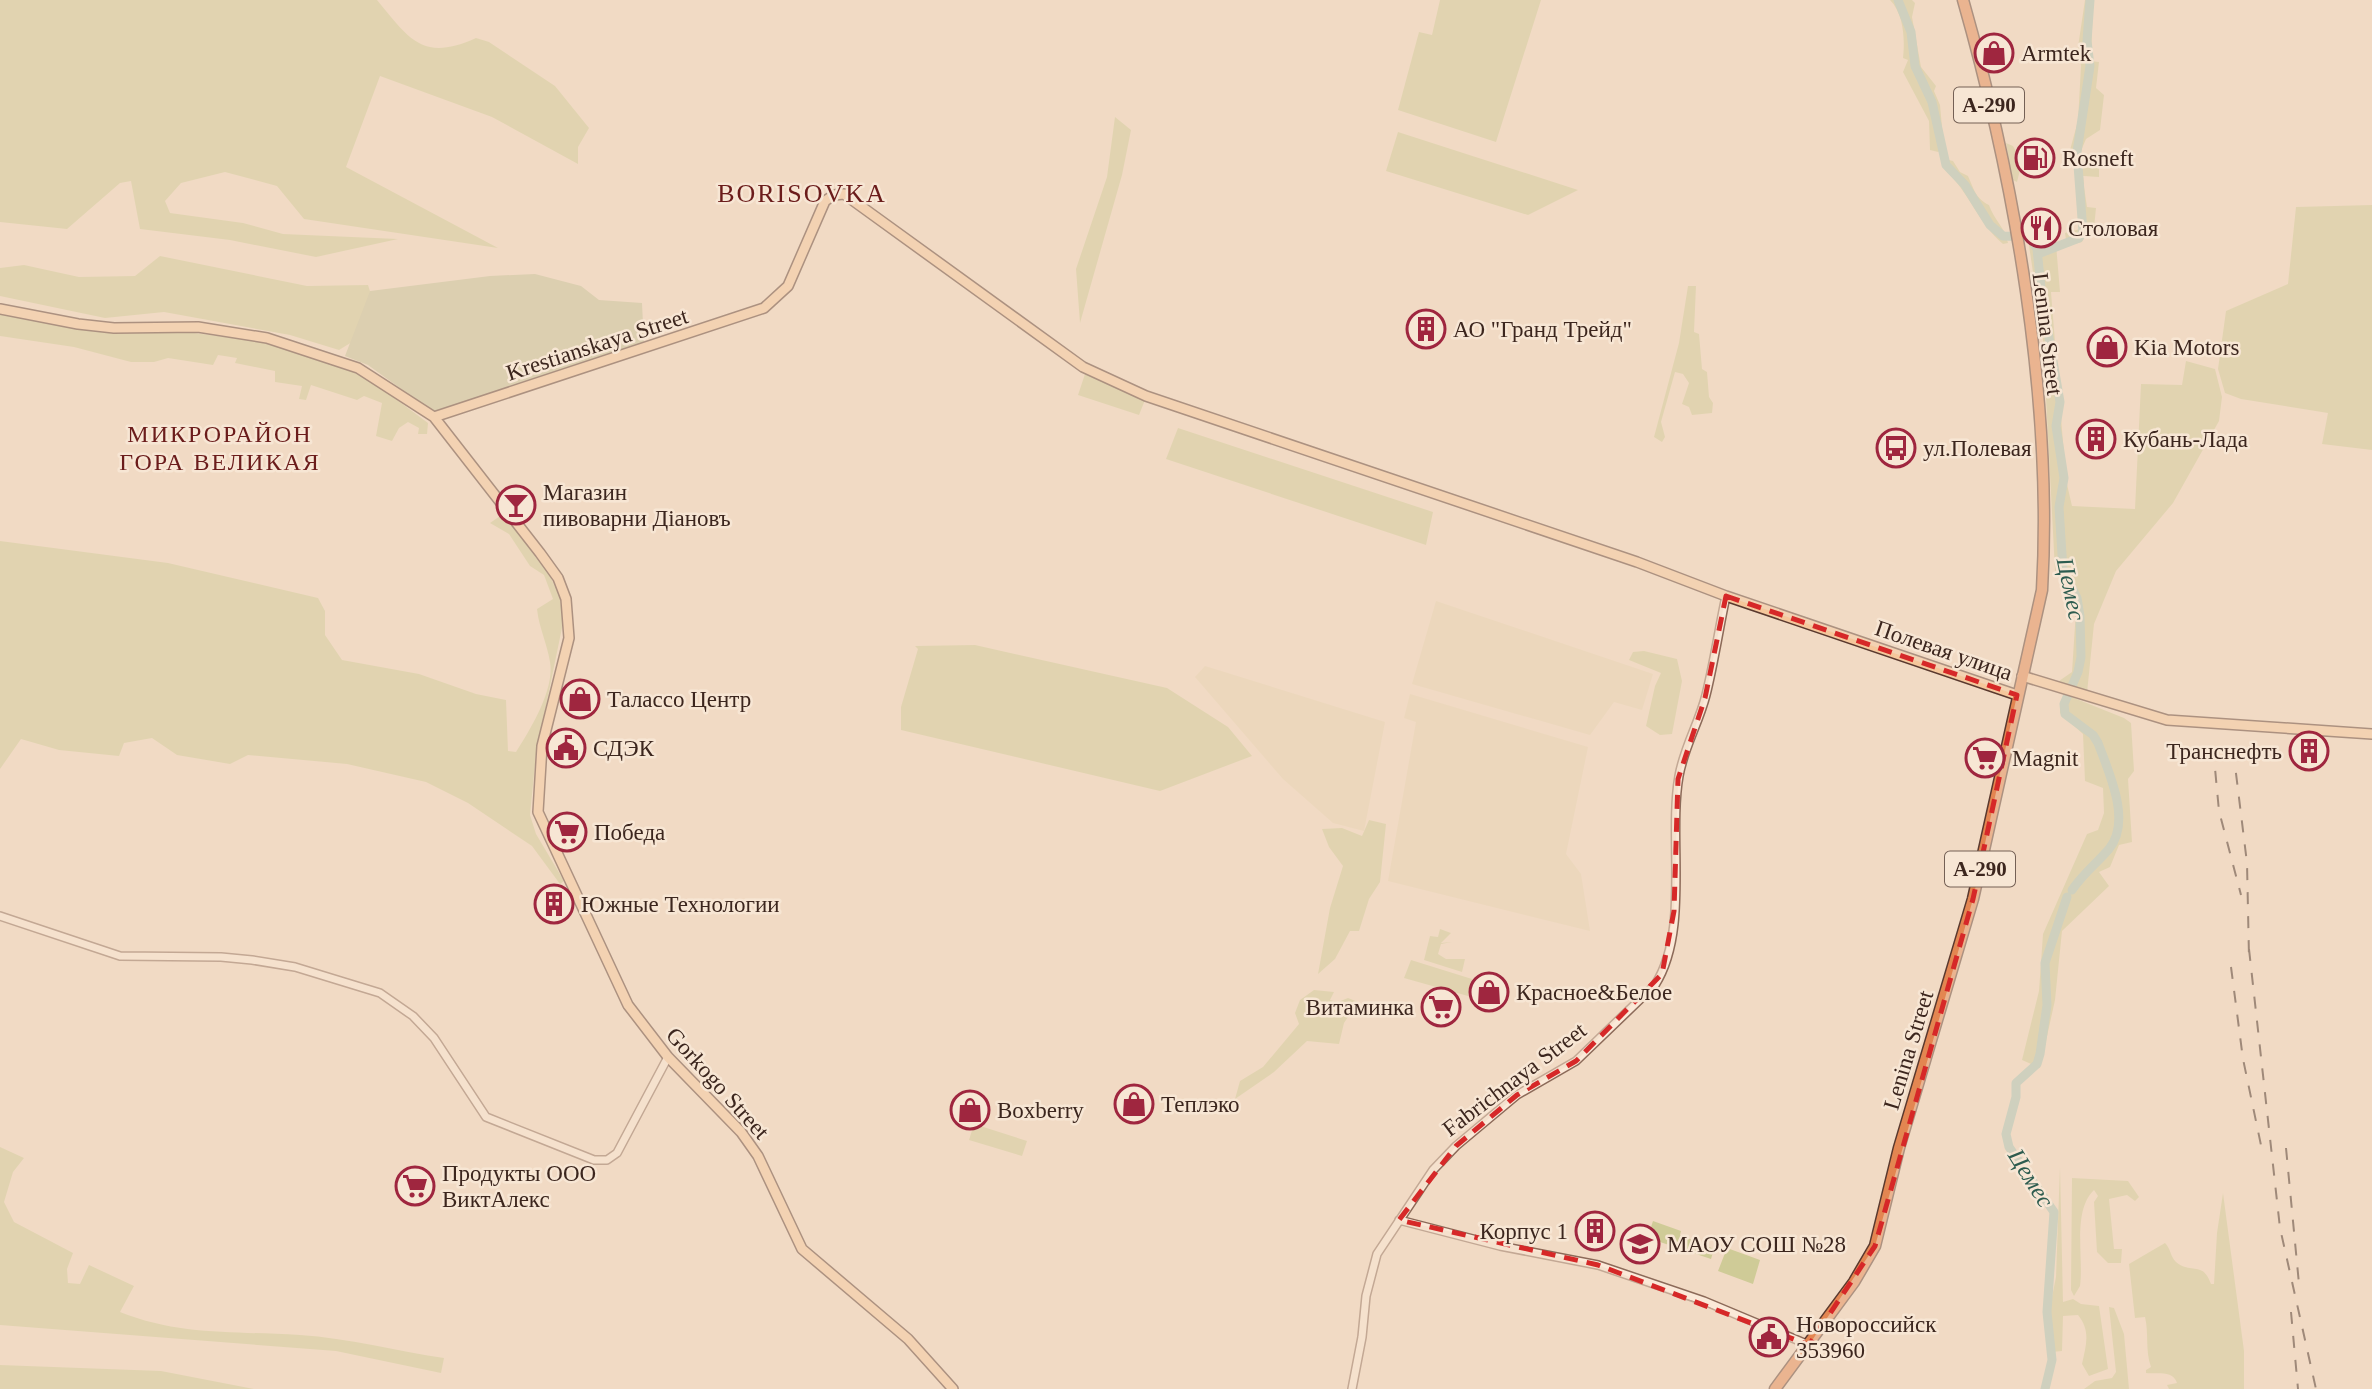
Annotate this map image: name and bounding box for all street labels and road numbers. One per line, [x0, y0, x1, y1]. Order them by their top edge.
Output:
road number: А-290 [1954, 88, 2024, 122]
street label: Lenina Street [2028, 271, 2067, 397]
street label: Krestianskaya Street [503, 303, 692, 386]
street label: Полевая улица [1872, 615, 2016, 686]
road number: А-290 [1945, 852, 2015, 886]
street label: Lenina Street [1879, 987, 1939, 1113]
street label: Fabrichnaya Street [1438, 1017, 1591, 1141]
street label: Gorkogo Street [661, 1023, 775, 1145]

